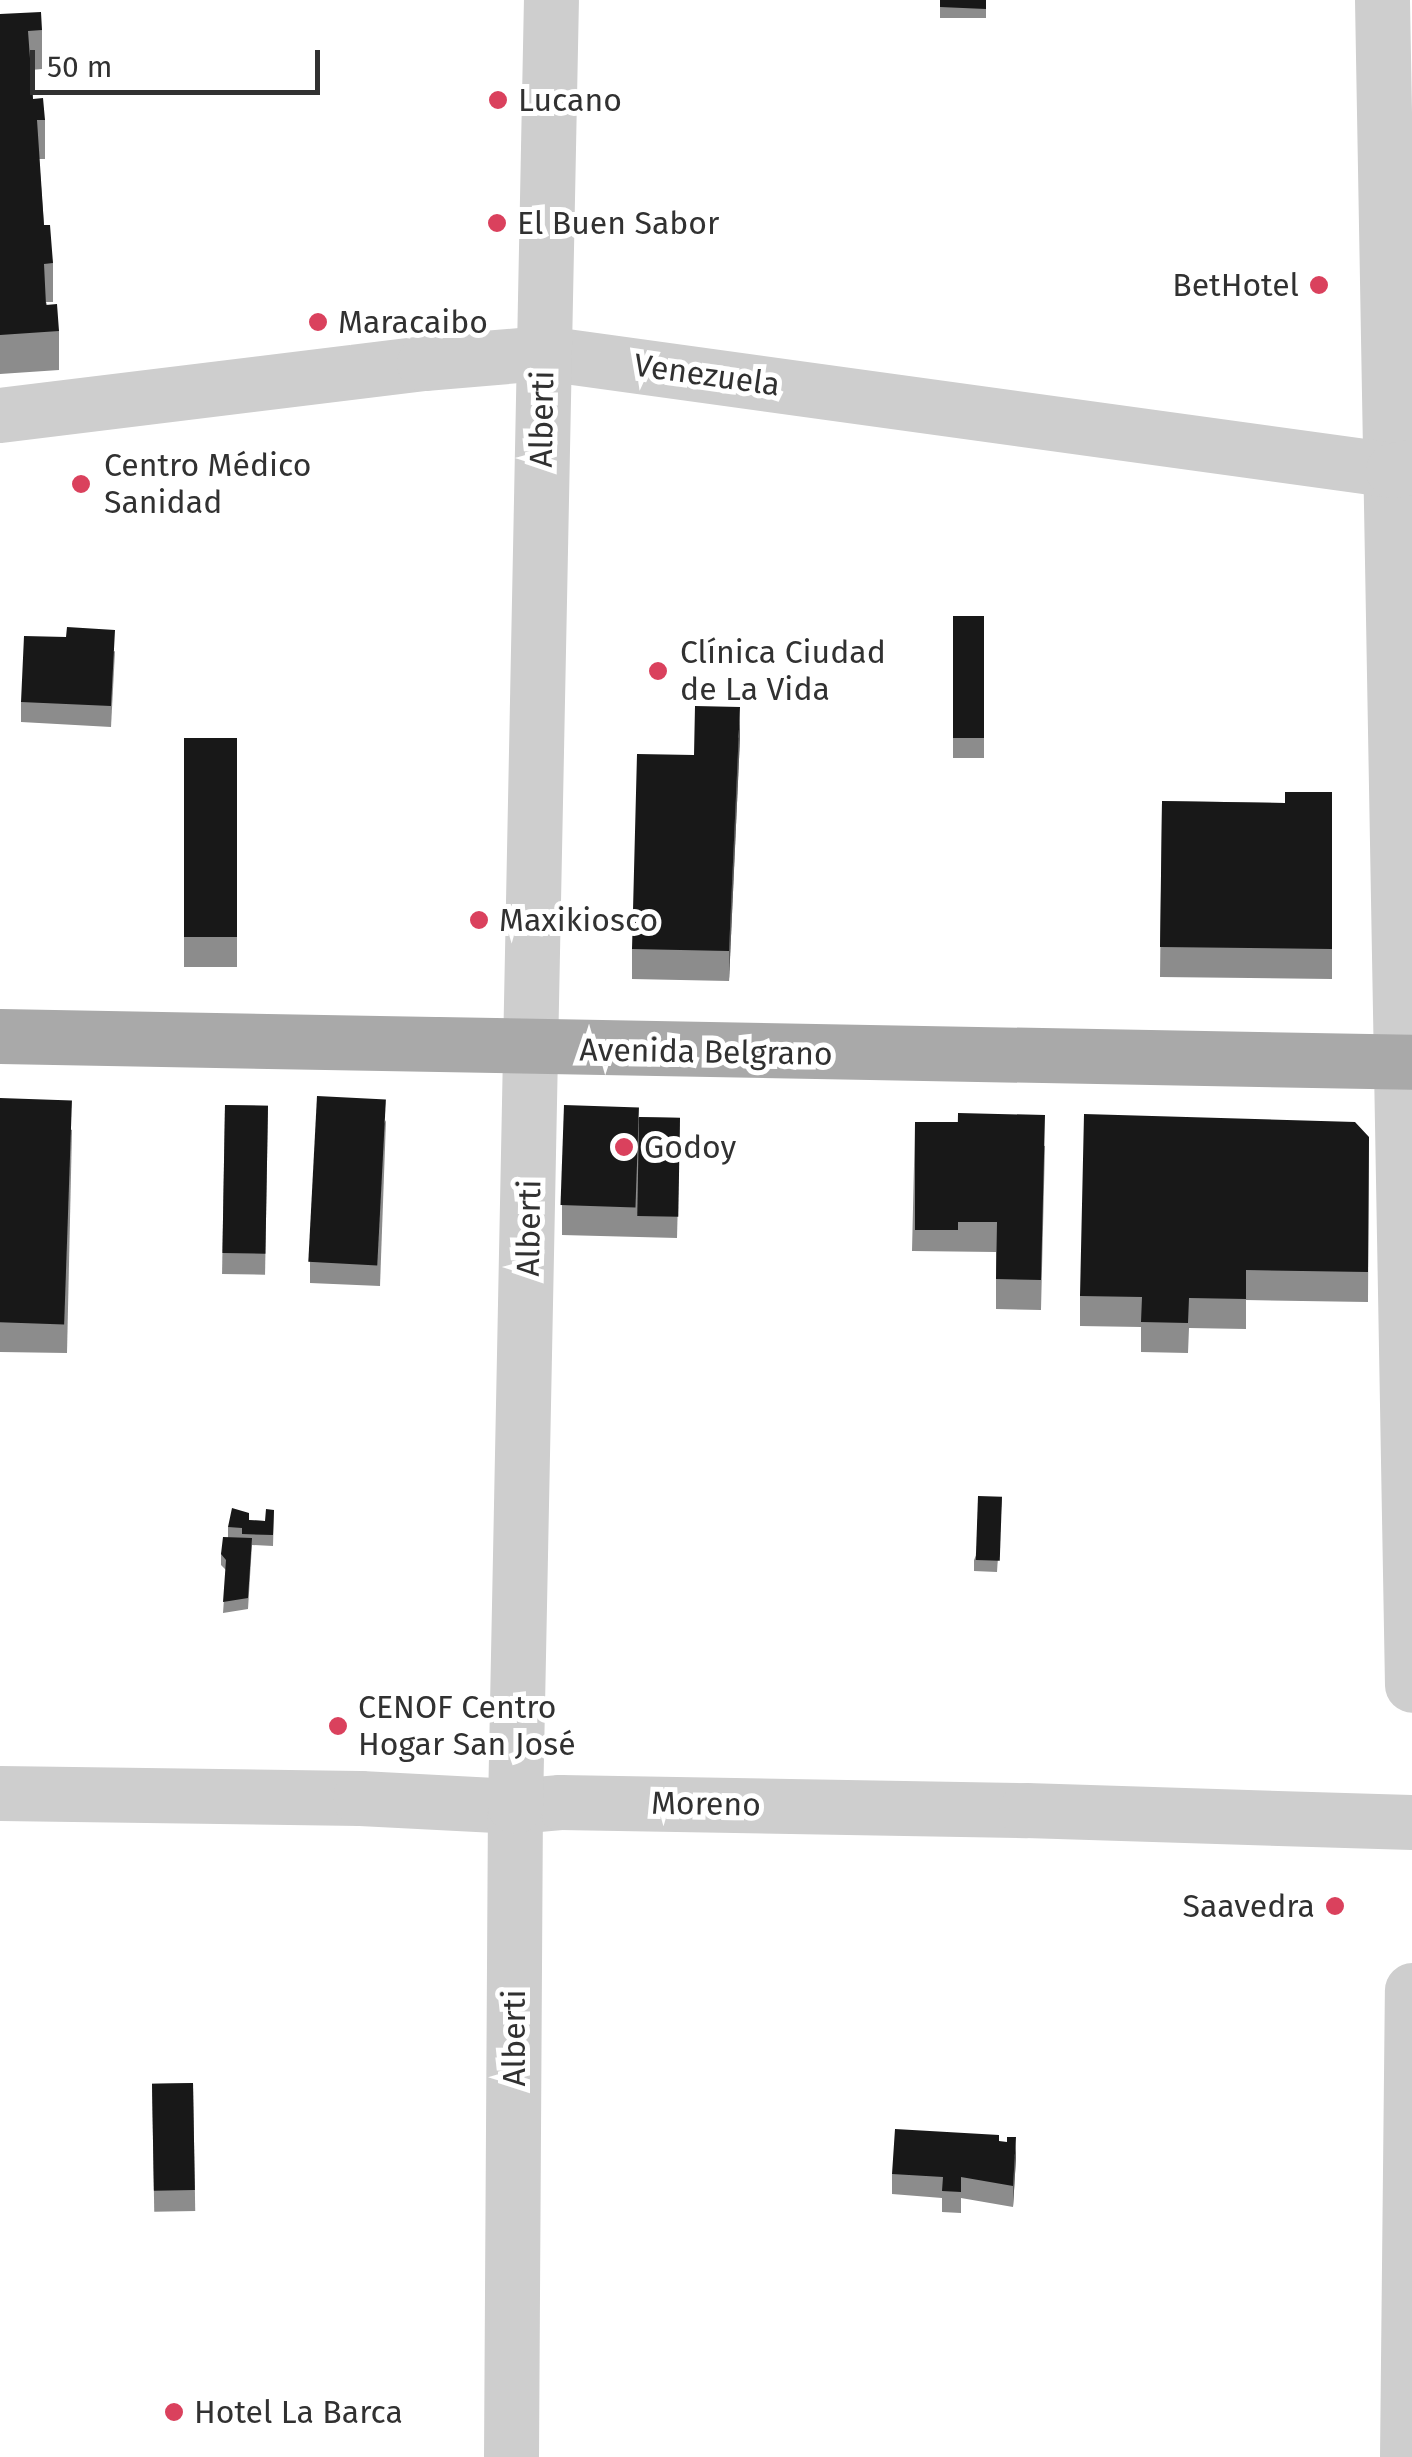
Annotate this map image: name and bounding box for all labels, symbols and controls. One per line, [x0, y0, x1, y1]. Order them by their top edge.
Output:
scale bar [35, 30, 325, 92]
text: 50 m [47, 49, 112, 85]
place label: Lucano [518, 81, 622, 119]
marker: Lucano [487, 89, 509, 111]
place label: El Buen Sabor [517, 204, 719, 242]
marker: El Buen Sabor [486, 212, 508, 234]
place label: BetHotel [1172, 266, 1299, 304]
marker: BetHotel [1308, 274, 1330, 296]
place label: Maracaibo [338, 303, 488, 341]
marker: Maracaibo [307, 311, 329, 333]
street label: Venezuela [632, 346, 782, 404]
street label: Alberti [522, 370, 562, 468]
place label: Centro Médico Sanidad [104, 447, 311, 522]
marker: Centro Médico Sanidad [68, 471, 94, 497]
place label: Clínica Ciudad de La Vida [680, 634, 886, 709]
marker: Clínica Ciudad de La Vida [645, 658, 671, 684]
place label: Maxikiosco [499, 901, 658, 939]
marker: Maxikiosco [468, 909, 490, 931]
street label: Avenida Belgrano [579, 1031, 833, 1073]
place label: Godoy [644, 1128, 736, 1166]
marker: Godoy [613, 1136, 635, 1158]
street label: Alberti [509, 1179, 549, 1277]
place label: CENOF Centro Hogar San José [358, 1689, 576, 1764]
marker: CENOF Centro Hogar San José [327, 1715, 349, 1737]
street label: Moreno [651, 1784, 761, 1824]
place label: Saavedra [1183, 1887, 1315, 1925]
marker: Saavedra [1324, 1895, 1346, 1917]
street label: Alberti [495, 1989, 533, 2087]
place label: Hotel La Barca [194, 2393, 403, 2431]
marker: Hotel La Barca [163, 2401, 185, 2423]

